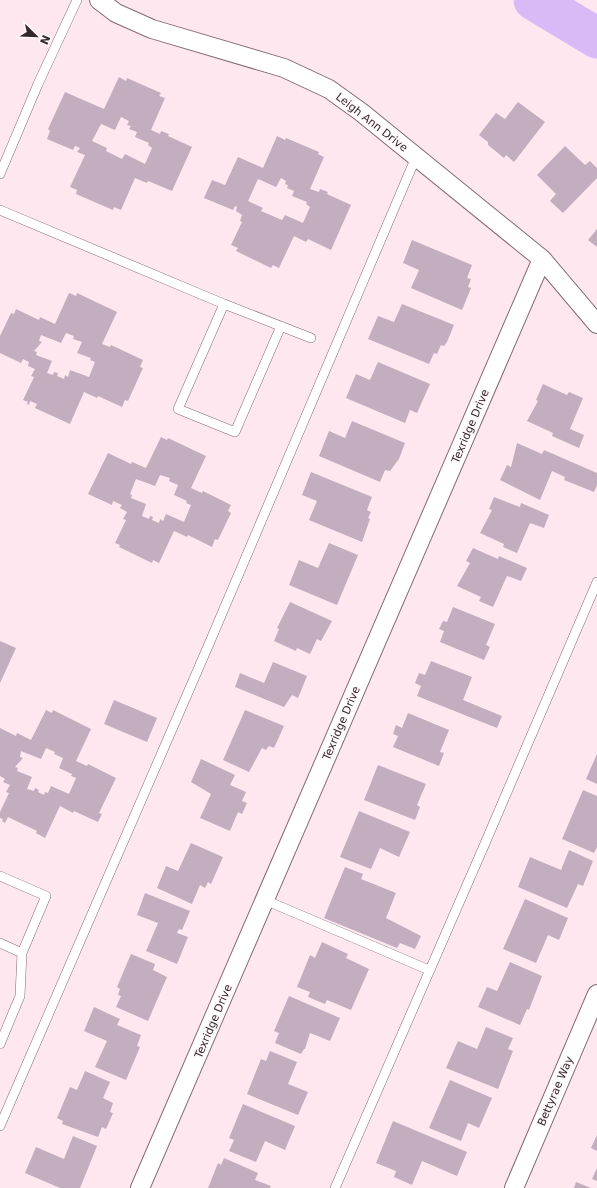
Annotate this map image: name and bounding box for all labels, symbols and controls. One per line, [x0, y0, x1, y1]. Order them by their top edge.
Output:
north arrow [16, 16, 56, 56]
text: N [37, 33, 53, 46]
street label: Leigh Ann Drive [333, 90, 410, 155]
street label: Texridge Drive [449, 387, 492, 466]
street label: Texridge Drive [320, 684, 363, 763]
street label: Texridge Drive [192, 982, 235, 1061]
street label: Bettyrae Way [535, 1054, 576, 1128]

